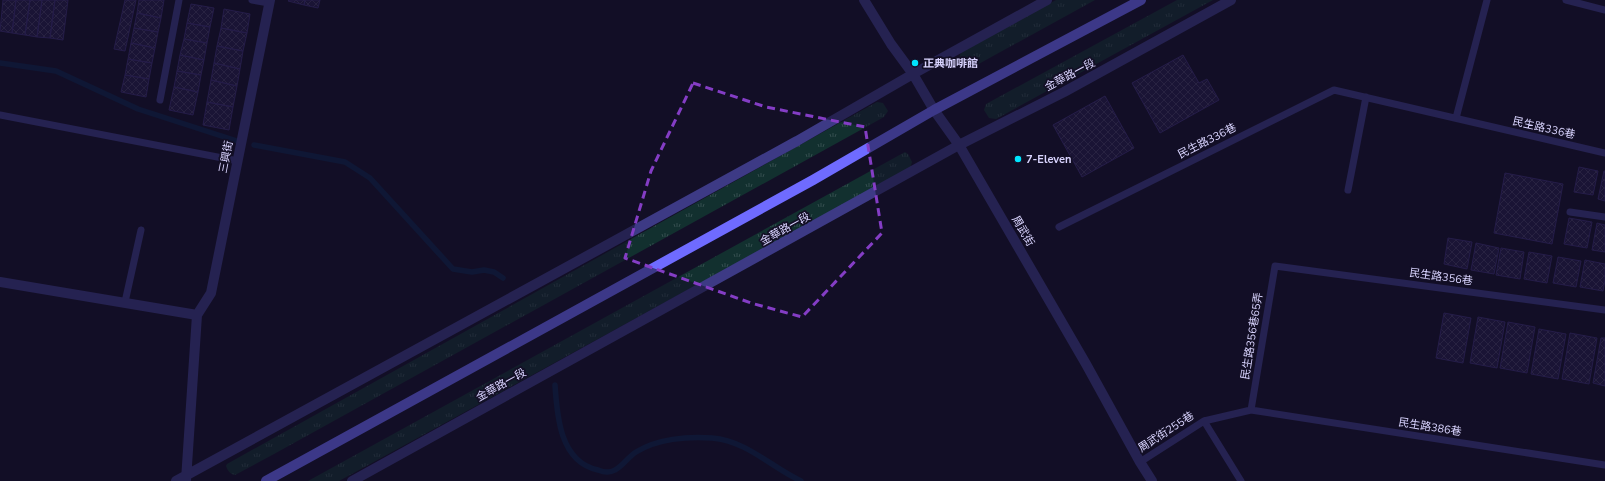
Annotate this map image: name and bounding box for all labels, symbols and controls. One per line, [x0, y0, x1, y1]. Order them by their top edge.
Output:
street label: 金華路一段 [1042, 55, 1098, 95]
place label: 正典咖啡館 [923, 56, 978, 71]
marker: 正典咖啡館 [910, 58, 920, 68]
street label: 民生路336巷 [1511, 114, 1577, 142]
street label: 民生路336巷 [1175, 120, 1239, 162]
street label: 三興街 [215, 139, 237, 175]
place label: 7-Eleven [1026, 152, 1071, 167]
marker: 7-Eleven [1013, 154, 1023, 164]
street label: 金華路一段 [757, 209, 813, 249]
street label: 周武街 [1008, 213, 1038, 249]
street label: 民生路356巷 [1408, 265, 1474, 289]
street label: 民生路356巷65弄 [1238, 291, 1266, 381]
street label: 金華路一段 [473, 365, 529, 405]
street label: 周武街255巷 [1135, 408, 1197, 456]
street label: 民生路386巷 [1397, 415, 1463, 439]

